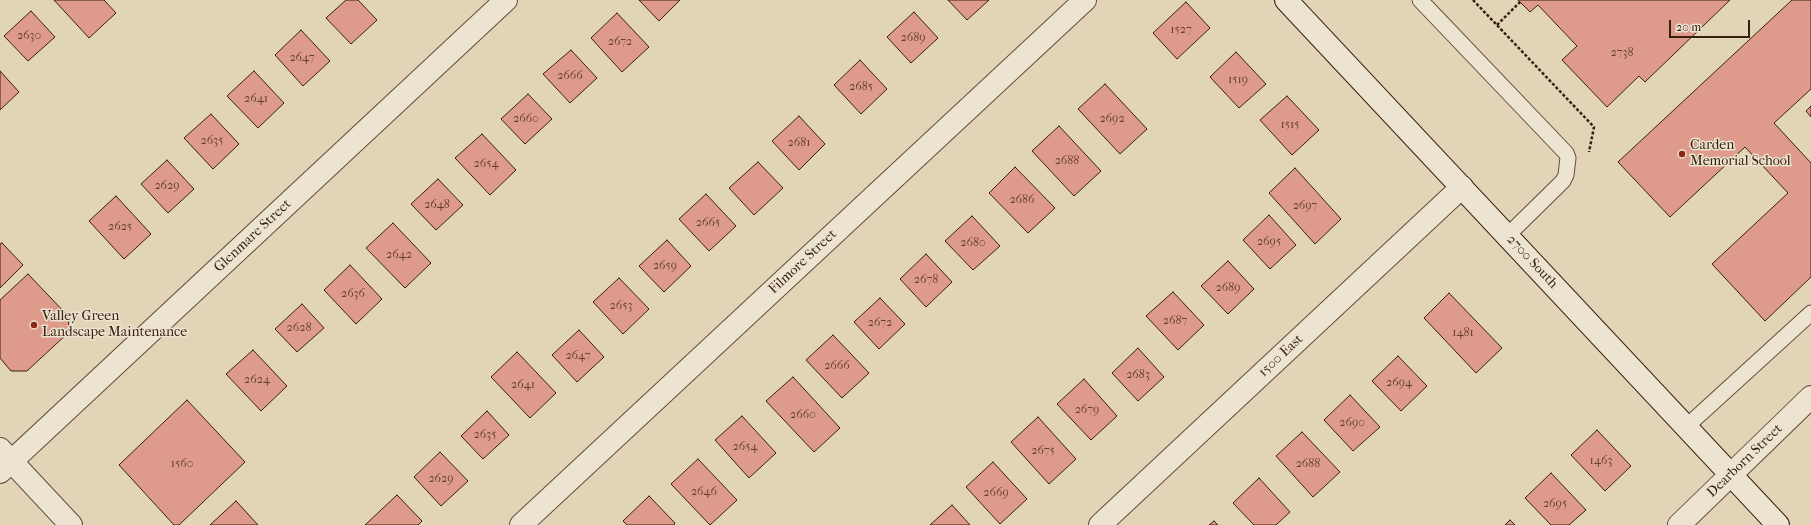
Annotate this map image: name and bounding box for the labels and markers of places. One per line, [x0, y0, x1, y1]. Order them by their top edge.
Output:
place label: Carden Memorial School [1690, 138, 1791, 170]
marker: Carden Memorial School [1677, 149, 1687, 159]
place label: Valley Green Landscape Maintenance [42, 309, 187, 342]
marker: Valley Green Landscape Maintenance [29, 320, 39, 330]

